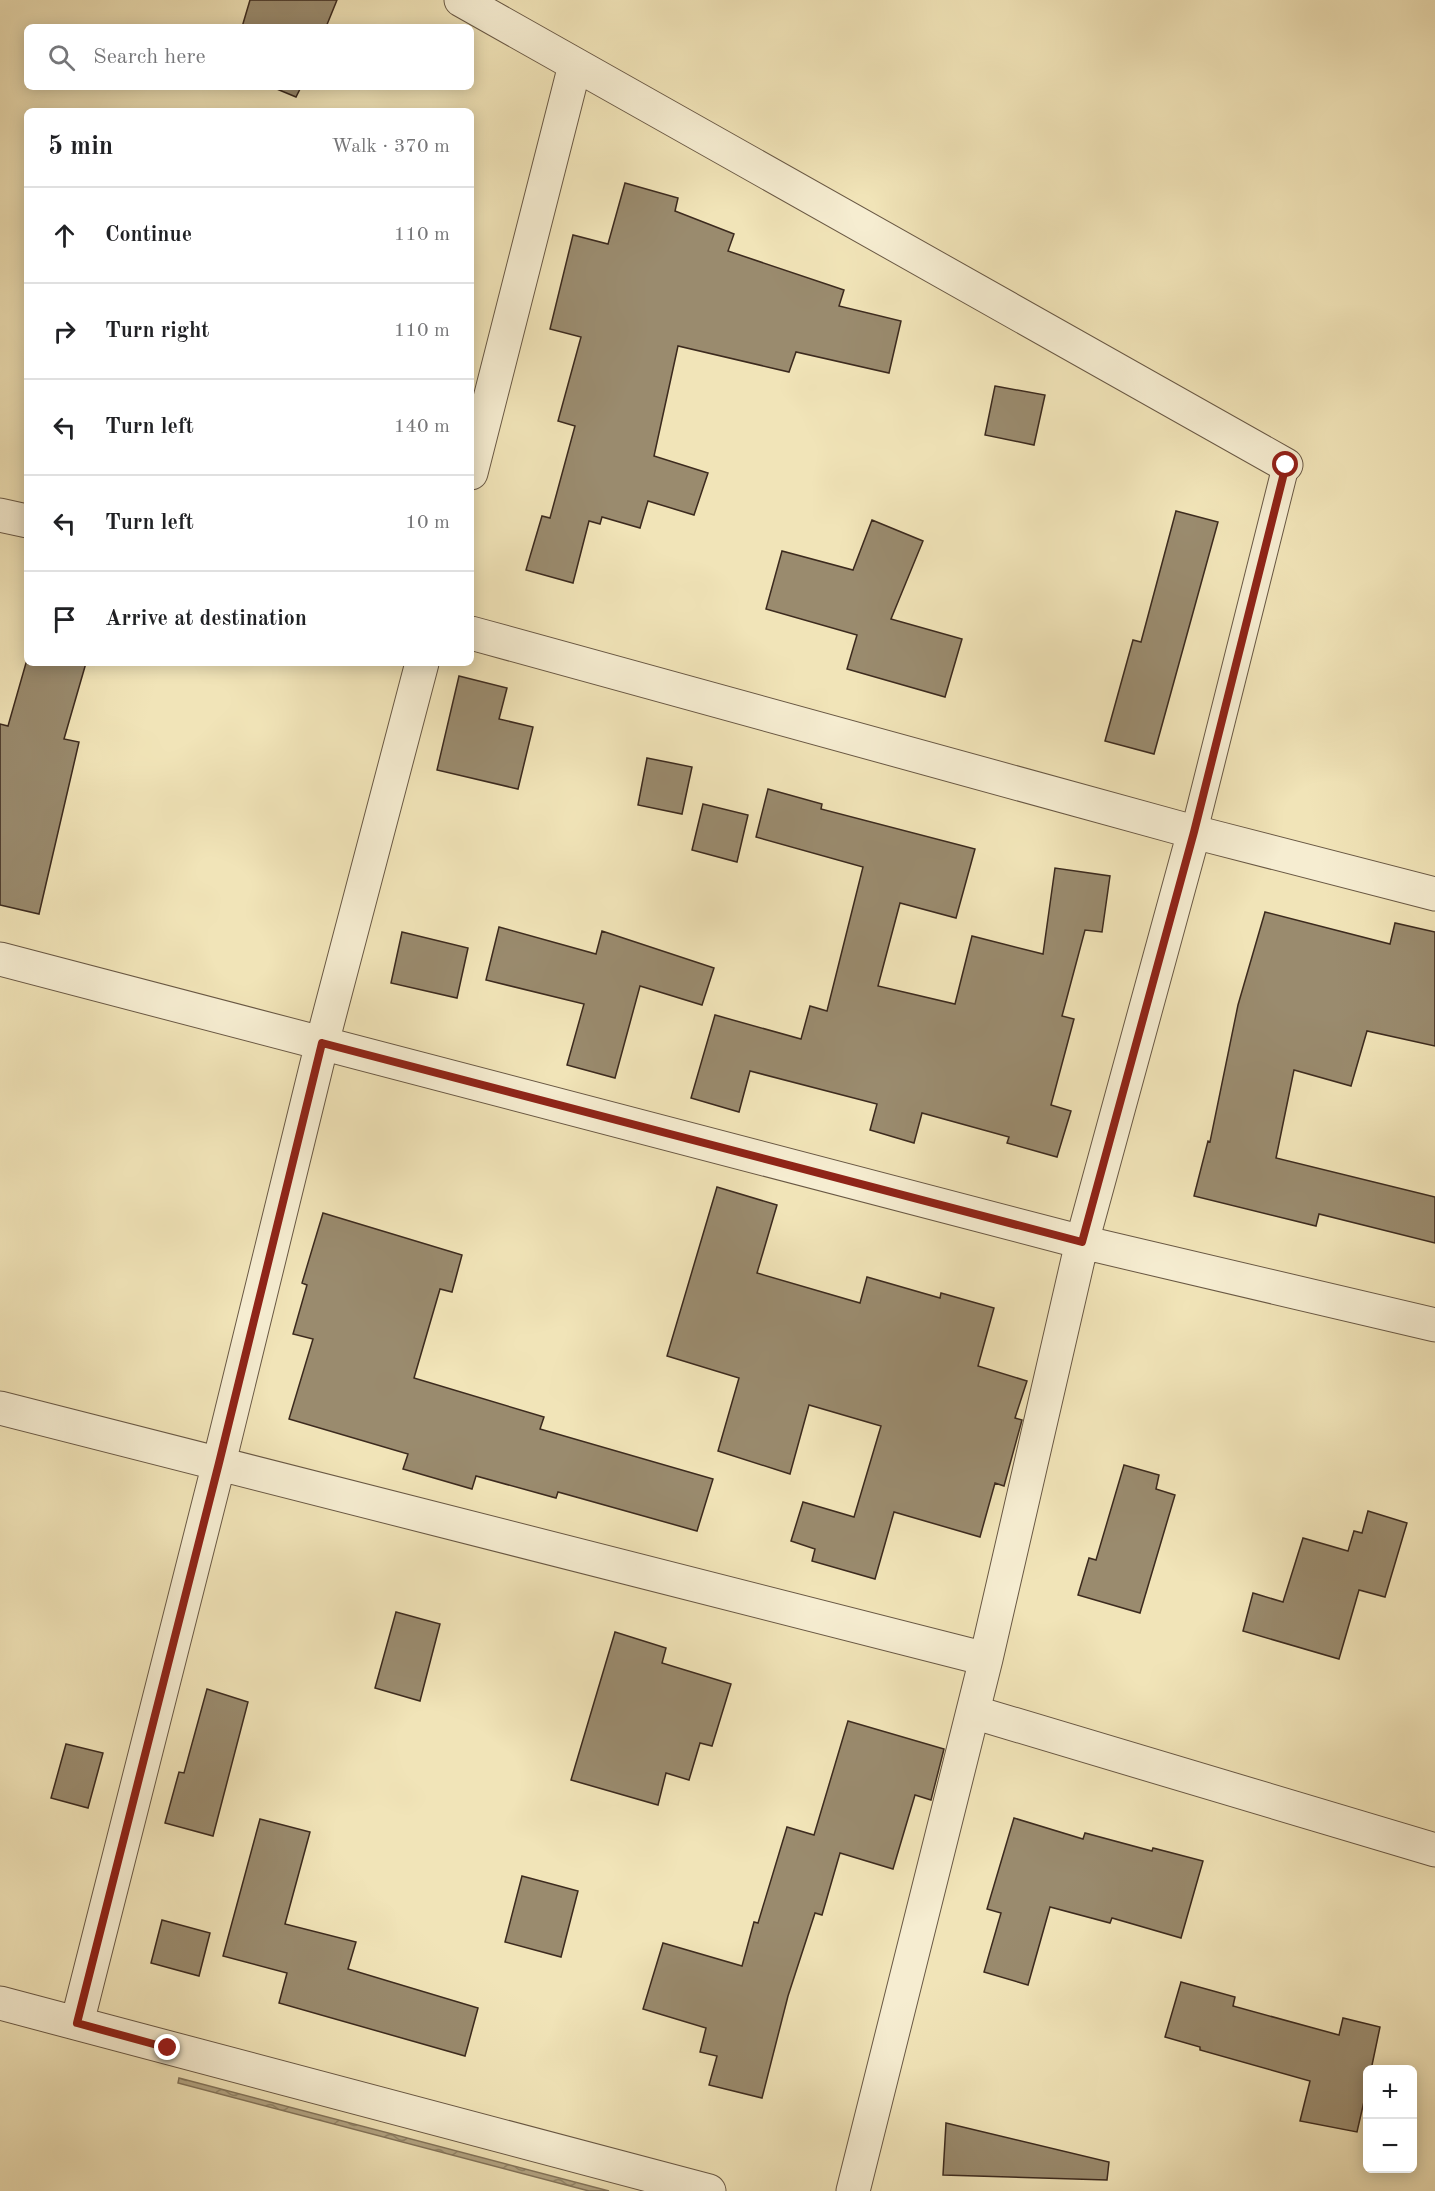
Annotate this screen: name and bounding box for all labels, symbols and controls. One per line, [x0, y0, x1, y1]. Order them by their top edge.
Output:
search box [24, 24, 474, 90]
icon: search [45, 41, 78, 74]
text: Search here [93, 46, 206, 68]
text: 5 min [48, 134, 113, 160]
text: Walk · 370 m [331, 137, 450, 157]
icon: ahead [48, 219, 81, 252]
text: Continue [105, 224, 192, 246]
text: 110 m [394, 225, 450, 245]
icon: right [48, 315, 81, 348]
text: Turn right [105, 320, 209, 342]
text: 110 m [394, 321, 450, 341]
icon: left [48, 411, 81, 444]
text: Turn left [105, 416, 194, 438]
text: 140 m [394, 417, 450, 437]
route start [1272, 451, 1298, 477]
icon: left [48, 507, 81, 540]
text: Turn left [105, 512, 194, 534]
text: 10 m [405, 513, 450, 533]
icon: arrive [48, 603, 81, 636]
text: Arrive at destination [105, 608, 307, 630]
route end [154, 2034, 180, 2060]
map controls [1363, 2065, 1417, 2173]
button: + [1363, 2065, 1417, 2119]
button: − [1363, 2119, 1417, 2173]

